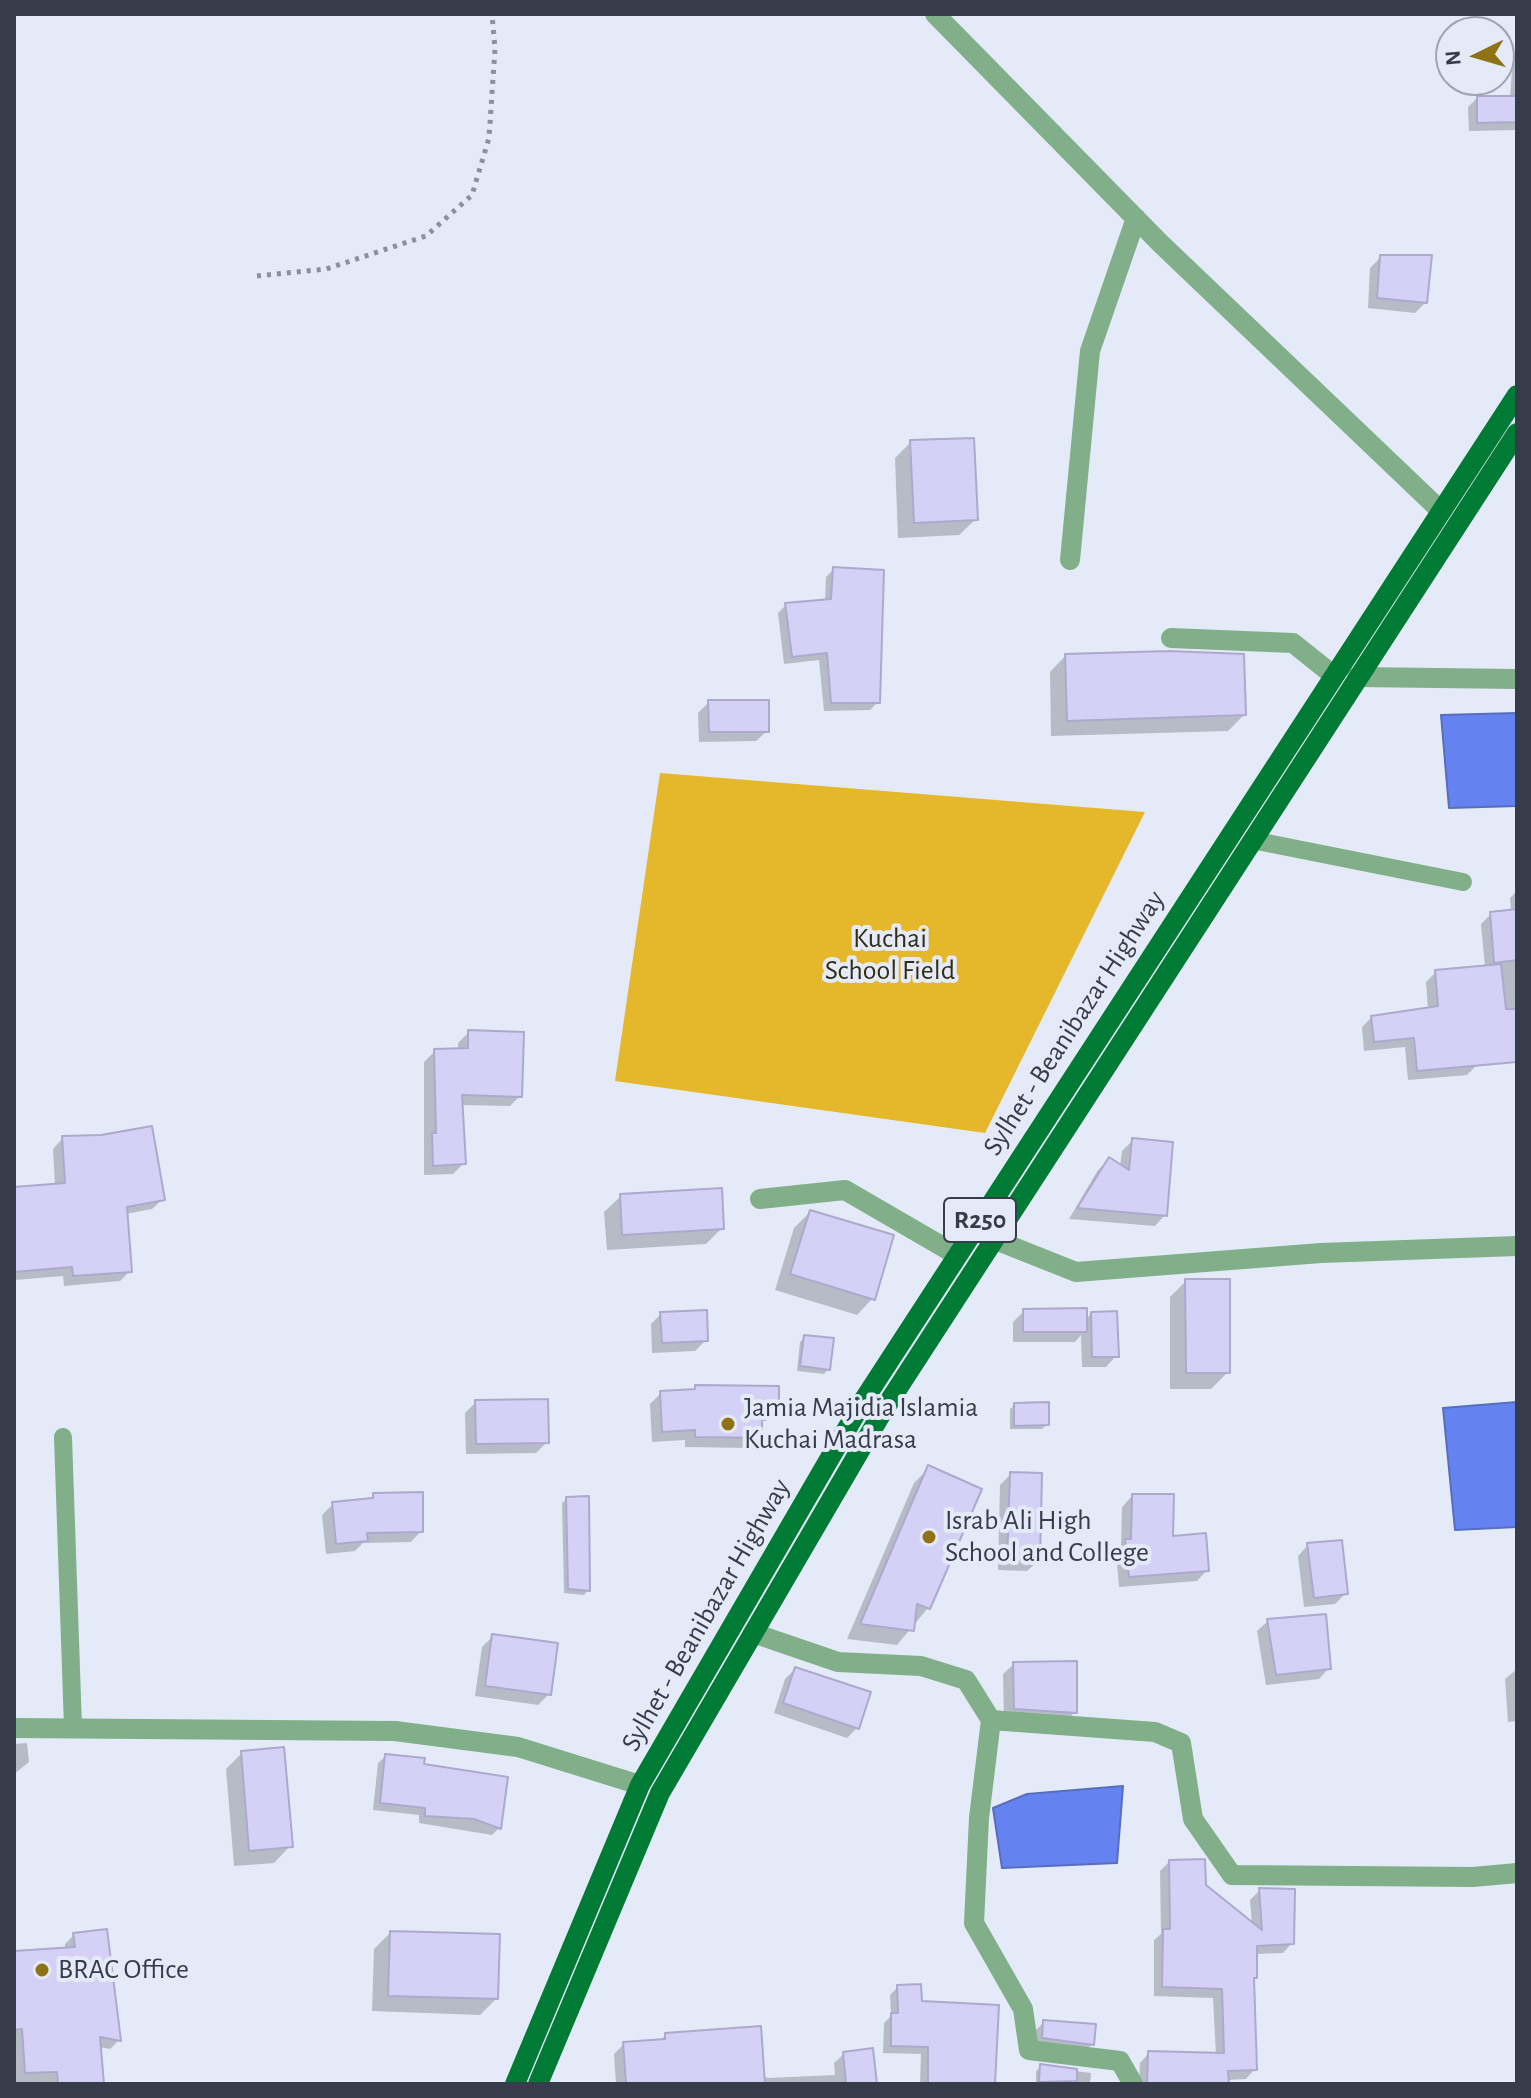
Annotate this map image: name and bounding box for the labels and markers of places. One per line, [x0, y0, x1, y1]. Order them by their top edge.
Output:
place label: Jamia Majidia Islamia Kuchai Madrasa [744, 1391, 978, 1457]
marker: Jamia Majidia Islamia Kuchai Madrasa [719, 1415, 737, 1433]
place label: Israb Ali High School and College [945, 1504, 1149, 1570]
marker: Israb Ali High School and College [920, 1528, 938, 1546]
place label: BRAC Office [58, 1953, 189, 1987]
marker: BRAC Office [33, 1961, 51, 1979]

